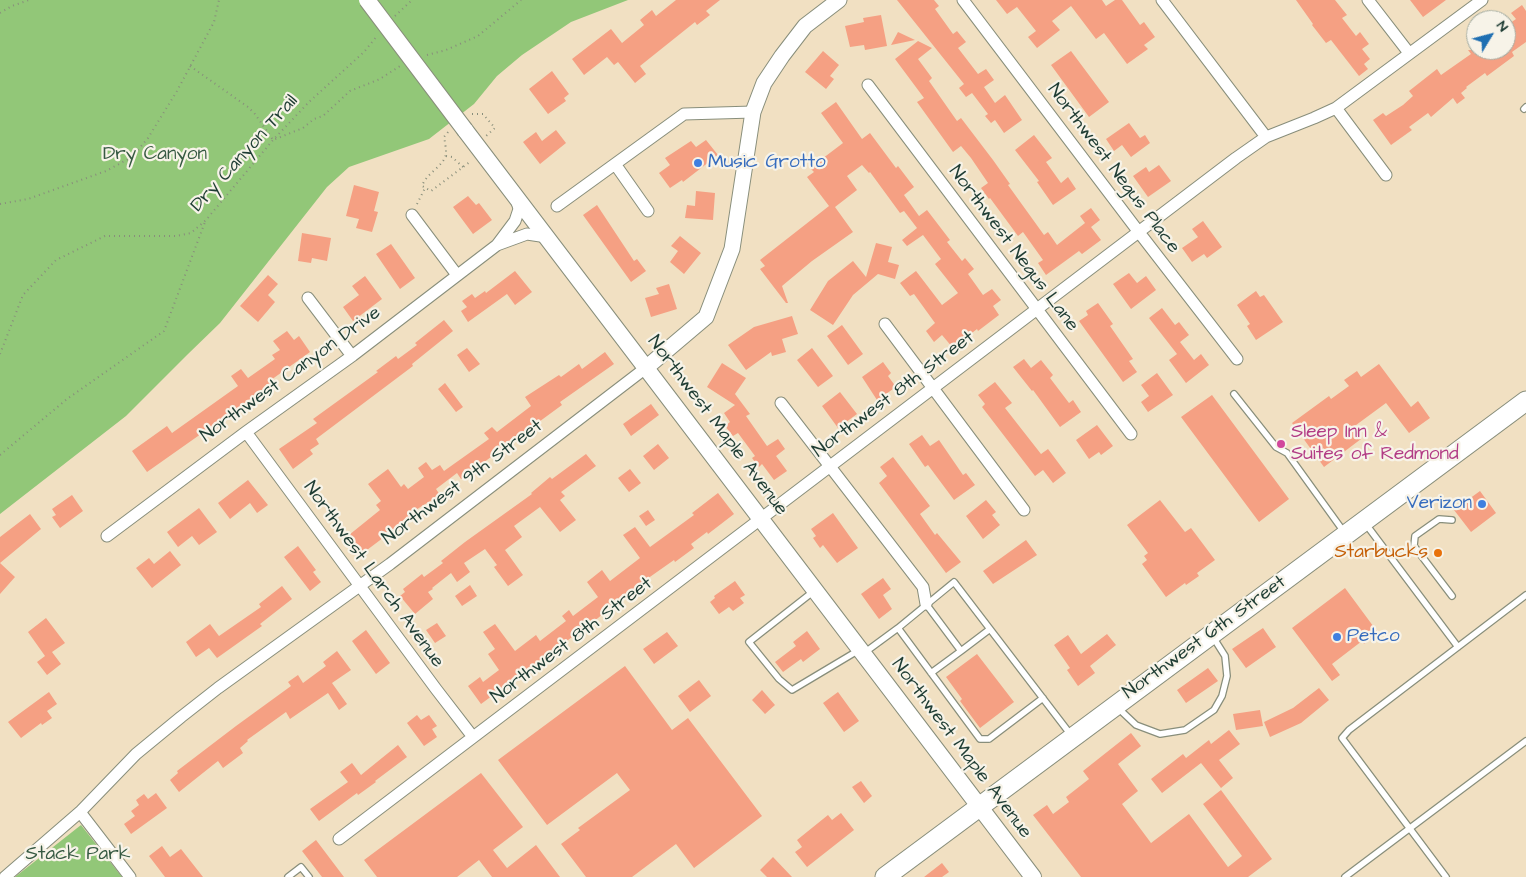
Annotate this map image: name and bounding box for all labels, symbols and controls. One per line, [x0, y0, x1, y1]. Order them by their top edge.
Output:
north arrow [1466, 10, 1516, 60]
text: N [1492, 17, 1513, 36]
street label: Northwest Negus Place [1042, 80, 1184, 258]
street label: Dry Canyon Trail [186, 91, 304, 217]
park label: Dry Canyon [103, 144, 207, 166]
place label: Music Grotto [708, 152, 826, 174]
marker: Music Grotto [692, 157, 704, 169]
street label: Northwest Negus Lane [943, 161, 1083, 337]
street label: Northwest Canyon Drive [196, 302, 386, 448]
street label: Northwest 8th Street [809, 327, 979, 463]
street label: Northwest Maple Avenue [642, 332, 792, 520]
street label: Northwest 9th Street [378, 415, 548, 551]
place label: Sleep Inn & Suites of Redmond [1291, 422, 1459, 466]
marker: Sleep Inn & Suites of Redmond [1275, 438, 1287, 450]
street label: Northwest Larch Avenue [298, 477, 448, 673]
place label: Verizon [1407, 493, 1472, 515]
marker: Verizon [1476, 498, 1488, 510]
place label: Starbucks [1334, 542, 1428, 564]
marker: Starbucks [1432, 547, 1444, 559]
street label: Northwest 6th Street [1119, 571, 1291, 705]
street label: Northwest 8th Street [487, 573, 657, 709]
place label: Petco [1347, 626, 1400, 648]
marker: Petco [1331, 631, 1343, 643]
street label: Northwest Maple Avenue [886, 655, 1036, 843]
park label: Stack Park [26, 844, 130, 866]

